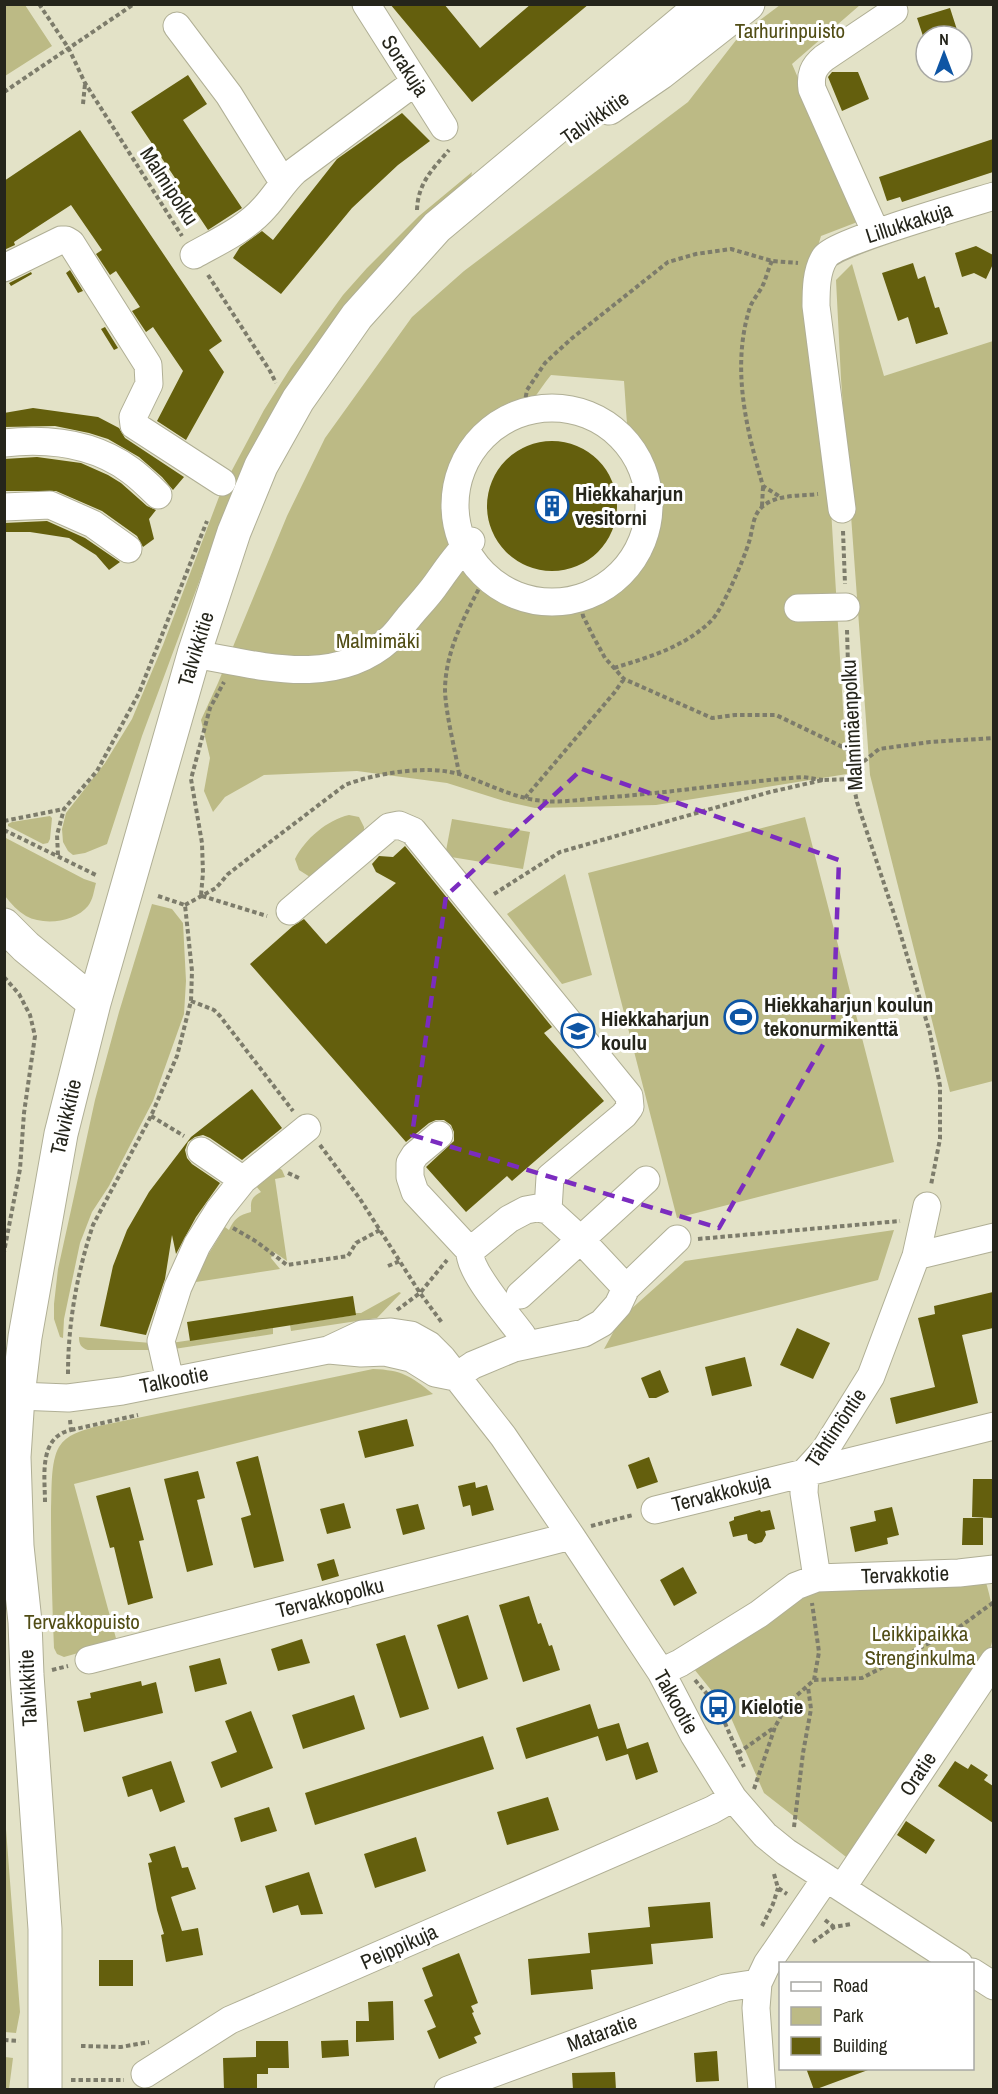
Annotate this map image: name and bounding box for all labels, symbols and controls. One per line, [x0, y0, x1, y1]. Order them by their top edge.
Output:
park label: Tarhurinpuisto [735, 16, 845, 45]
north arrow [914, 24, 974, 84]
text: N [939, 28, 949, 50]
street label: Sorakuja [375, 29, 436, 102]
street label: Talvikkitie [555, 84, 635, 152]
street label: Malmipolku [133, 141, 206, 231]
street label: Lillukkakuja [862, 195, 957, 250]
place label: Hiekkaharjun vesitorni [575, 479, 683, 532]
building icon: Hiekkaharjun vesitorni [534, 488, 570, 524]
street label: Talvikkitie [170, 608, 221, 690]
park label: Malmimäki [336, 626, 420, 655]
street label: Malmimäenpolku [834, 659, 869, 791]
place label: Hiekkaharjun koulun tekonurmikenttä [764, 990, 933, 1043]
sports icon: Hiekkaharjun koulun tekonurmikenttä [723, 999, 759, 1035]
place label: Hiekkaharjun koulu [601, 1004, 709, 1057]
school or university icon: Hiekkaharjun koulu [560, 1013, 596, 1049]
street label: Talvikkitie [43, 1076, 88, 1158]
street label: Talkootie [137, 1359, 211, 1400]
street label: Tähtimöntie [798, 1382, 873, 1473]
street label: Tervakkokuja [669, 1466, 774, 1519]
street label: Tervakkotie [860, 1558, 949, 1591]
street label: Tervakkopolku [273, 1570, 387, 1625]
park label: Tervakkopuisto [24, 1607, 140, 1636]
park label: Leikkipaikka Strenginkulma [864, 1619, 976, 1672]
street label: Talvikkitie [11, 1649, 44, 1727]
street label: Talkootie [647, 1664, 706, 1739]
bus stop icon: Kielotie [700, 1689, 736, 1725]
place label: Kielotie [741, 1692, 803, 1721]
street label: Oratie [892, 1746, 943, 1802]
street label: Peippikuja [356, 1917, 442, 1976]
legend [779, 1962, 974, 2070]
text: Road [833, 1973, 868, 1998]
text: Park [833, 2003, 864, 2028]
street label: Mataratie [563, 2006, 641, 2059]
text: Building [833, 2033, 888, 2058]

